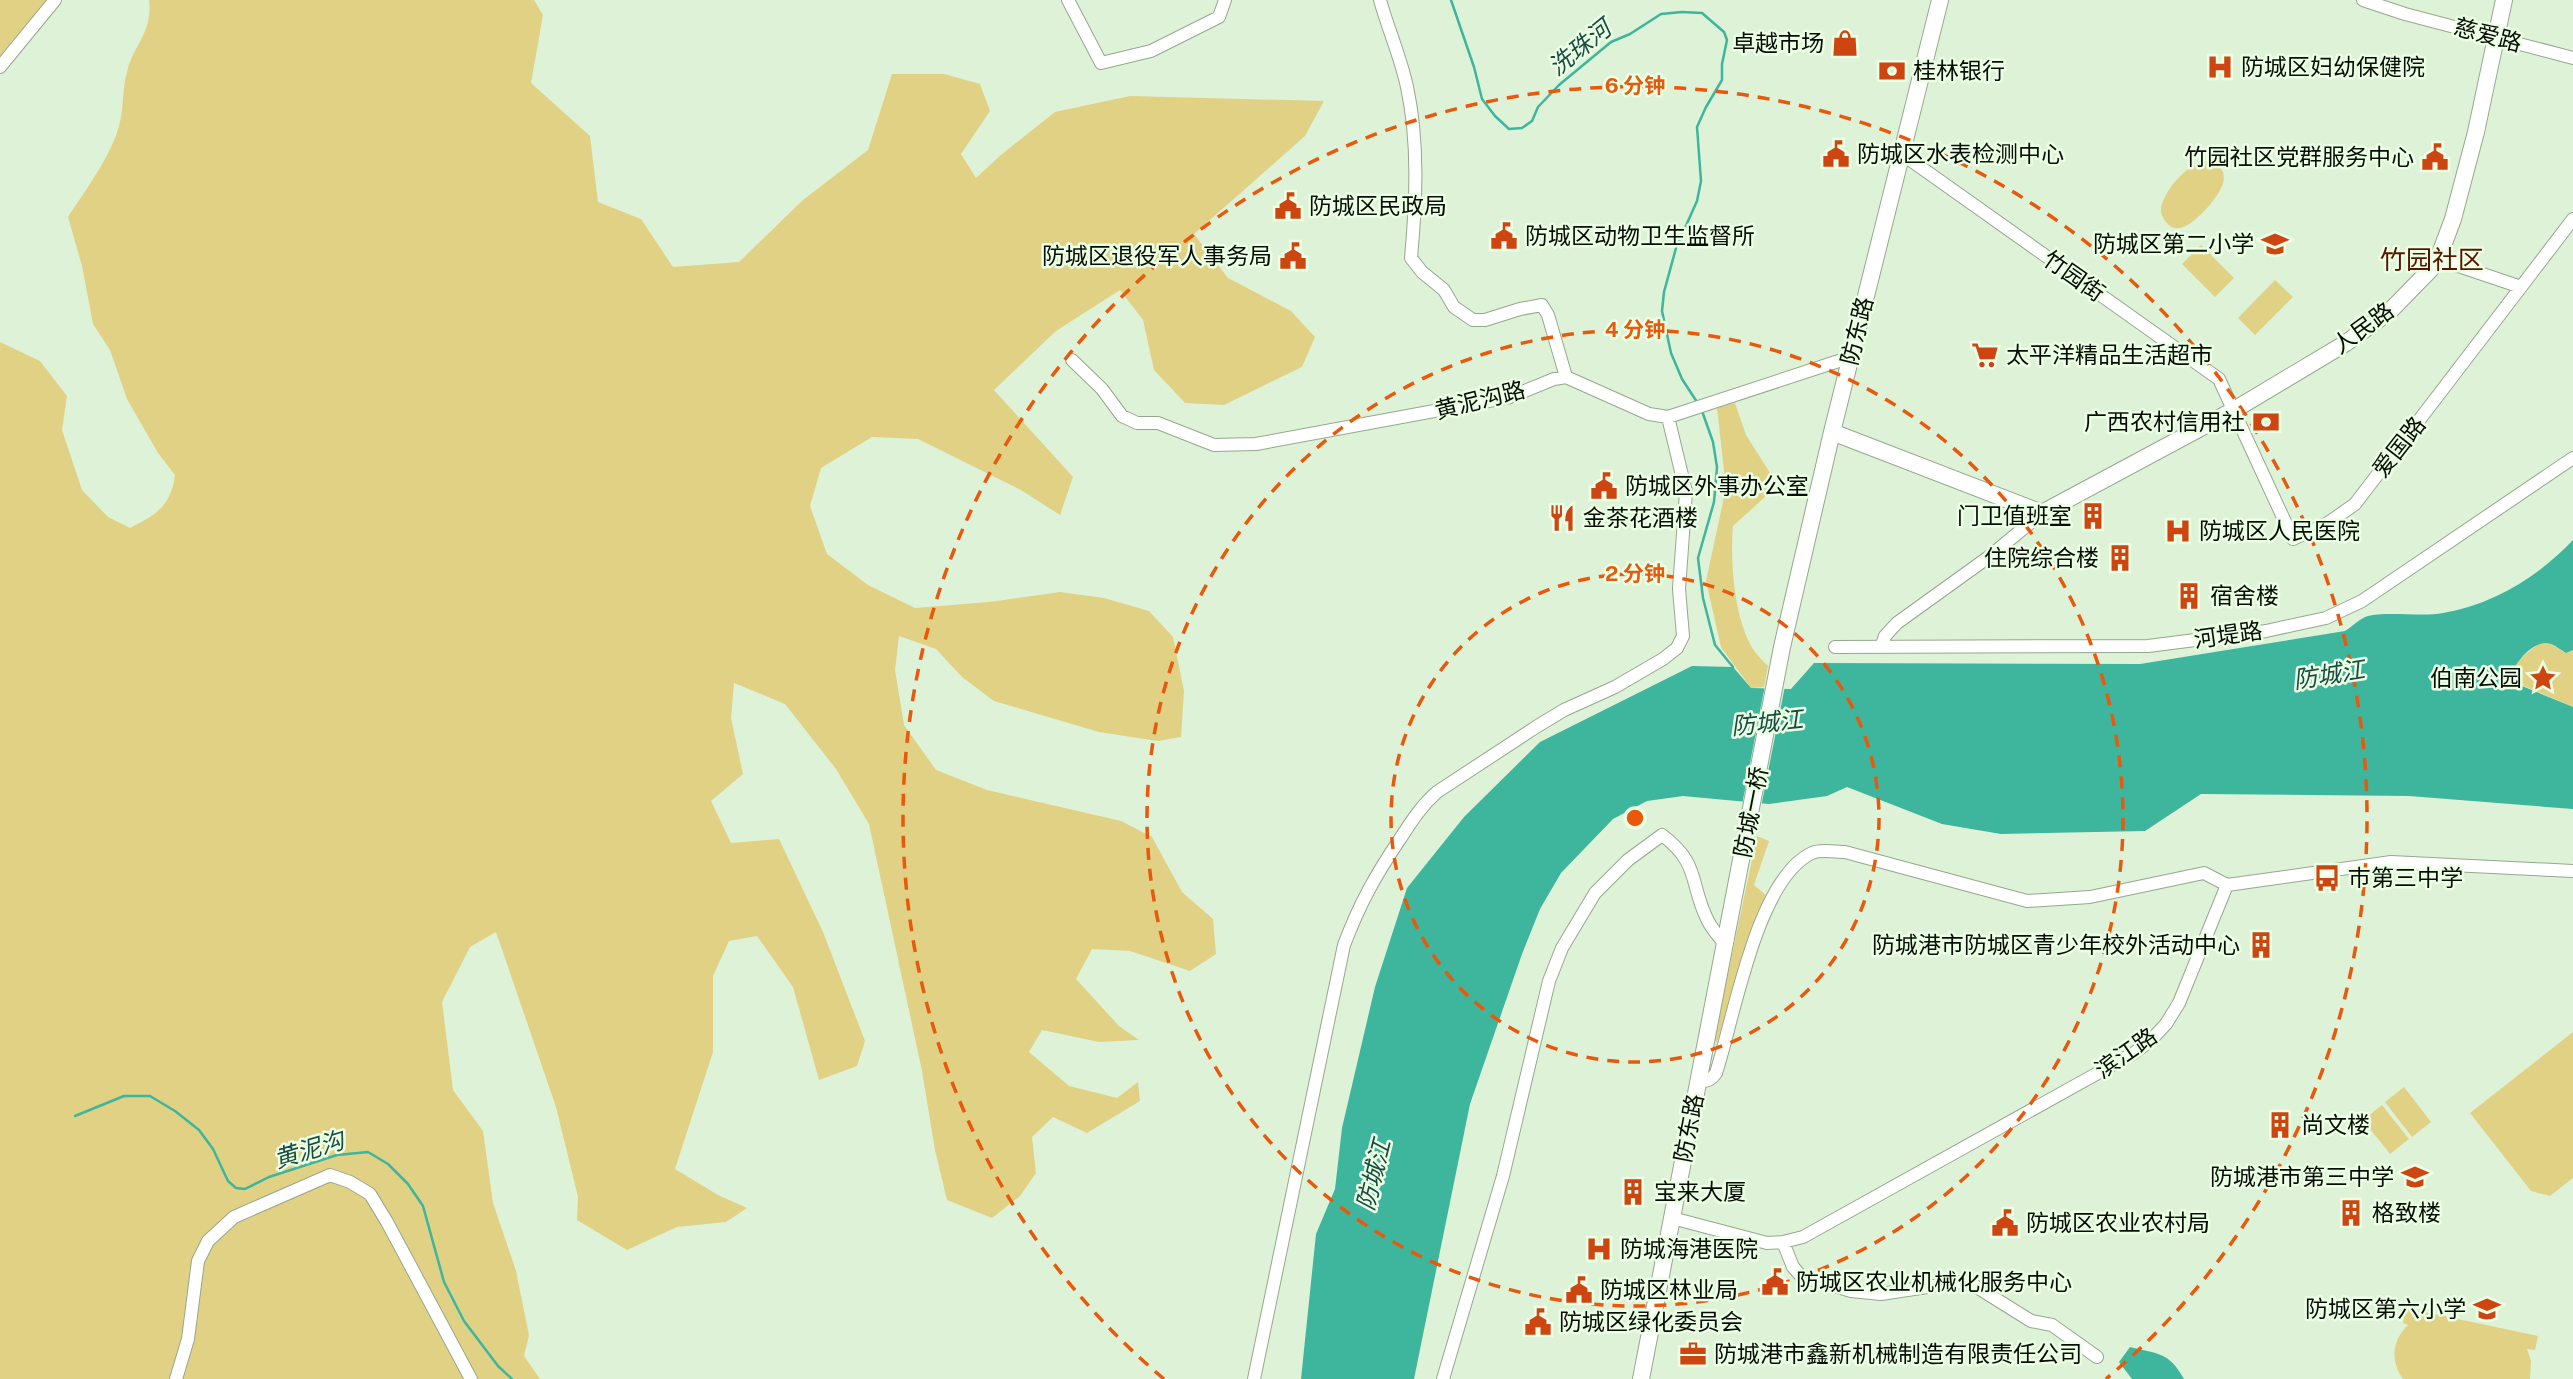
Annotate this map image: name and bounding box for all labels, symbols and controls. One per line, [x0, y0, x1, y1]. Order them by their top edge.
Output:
water label: 洗珠河 [1543, 11, 1619, 81]
street label: 慈爱路 [2451, 13, 2525, 56]
shop icon: 卓越市场 [1830, 28, 1860, 58]
place label: 卓越市场 [1732, 29, 1824, 56]
hospital icon: 防城区妇幼保健院 [2205, 52, 2235, 82]
place label: 防城区妇幼保健院 [2241, 53, 2425, 80]
bank icon: 桂林银行 [1877, 56, 1907, 86]
place label: 桂林银行 [1913, 57, 2005, 84]
text: 6 分钟 [1605, 73, 1665, 98]
public building icon: 防城区水表检测中心 [1821, 139, 1851, 169]
place label: 防城区水表检测中心 [1857, 140, 2064, 167]
public building icon: 竹园社区党群服务中心 [2420, 142, 2450, 172]
place label: 竹园社区党群服务中心 [2184, 143, 2414, 170]
public building icon: 防城区民政局 [1273, 191, 1303, 221]
place label: 防城区民政局 [1309, 192, 1447, 219]
public building icon: 防城区动物卫生监督所 [1489, 221, 1519, 251]
place label: 防城区动物卫生监督所 [1525, 222, 1755, 249]
school or university icon: 防城区第二小学 [2260, 229, 2290, 259]
place label: 防城区第二小学 [2093, 230, 2254, 257]
public building icon: 防城区退役军人事务局 [1278, 241, 1308, 271]
place label: 防城区退役军人事务局 [1042, 242, 1272, 269]
district label: 竹园社区 [2380, 244, 2484, 275]
street label: 竹园街 [2038, 245, 2110, 306]
street label: 防东路 [1835, 294, 1878, 368]
street label: 人民路 [2327, 296, 2399, 359]
text: 4 分钟 [1605, 317, 1665, 342]
supermarket icon: 太平洋精品生活超市 [1970, 340, 2000, 370]
place label: 太平洋精品生活超市 [2006, 341, 2213, 368]
street label: 黄泥沟路 [1432, 375, 1528, 424]
bank icon: 广西农村信用社 [2251, 407, 2281, 437]
place label: 广西农村信用社 [2084, 408, 2245, 435]
street label: 爱国路 [2367, 411, 2430, 482]
public building icon: 防城区外事办公室 [1589, 471, 1619, 501]
place label: 防城区外事办公室 [1625, 472, 1809, 499]
building icon: 门卫值班室 [2078, 501, 2108, 531]
place label: 门卫值班室 [1957, 502, 2072, 529]
restaurant icon: 金茶花酒楼 [1547, 503, 1577, 533]
place label: 金茶花酒楼 [1583, 504, 1698, 531]
hospital icon: 防城区人民医院 [2163, 516, 2193, 546]
place label: 防城区人民医院 [2199, 517, 2360, 544]
building icon: 住院综合楼 [2105, 543, 2135, 573]
place label: 住院综合楼 [1984, 544, 2099, 571]
text: 2 分钟 [1605, 561, 1665, 586]
building icon: 宿舍楼 [2174, 581, 2204, 611]
place label: 宿舍楼 [2210, 582, 2279, 609]
street label: 河堤路 [2192, 616, 2264, 653]
water label: 防城江 [2291, 654, 2370, 693]
place icon: 伯南公园 [2528, 663, 2558, 693]
place label: 伯南公园 [2430, 664, 2522, 691]
water label: 防城江 [1730, 704, 1807, 740]
street label: 防城一桥 [1728, 764, 1773, 860]
centre of rings [1623, 806, 1647, 830]
bus stop icon: 巿第三中学 [2312, 863, 2342, 893]
place label: 巿第三中学 [2348, 864, 2463, 891]
building icon: 防城港市防城区青少年校外活动中心 [2246, 930, 2276, 960]
place label: 防城港市防城区青少年校外活动中心 [1872, 931, 2240, 958]
street label: 滨江路 [2090, 1022, 2162, 1083]
street label: 防东路 [1669, 1091, 1708, 1164]
building icon: 尚文楼 [2265, 1110, 2295, 1140]
place label: 尚文楼 [2301, 1111, 2370, 1138]
water label: 黄泥沟 [270, 1124, 350, 1173]
water label: 防城江 [1351, 1134, 1396, 1213]
school or university icon: 防城港市第三中学 [2400, 1162, 2430, 1192]
place label: 防城港市第三中学 [2210, 1163, 2394, 1190]
building icon: 宝来大厦 [1618, 1177, 1648, 1207]
place label: 宝来大厦 [1654, 1178, 1746, 1205]
building icon: 格致楼 [2336, 1198, 2366, 1228]
place label: 格致楼 [2372, 1199, 2441, 1226]
public building icon: 防城区农业农村局 [1990, 1208, 2020, 1238]
place label: 防城区农业农村局 [2026, 1209, 2210, 1236]
hospital icon: 防城海港医院 [1584, 1234, 1614, 1264]
place label: 防城海港医院 [1620, 1235, 1758, 1262]
public building icon: 防城区农业机械化服务中心 [1760, 1267, 1790, 1297]
place label: 防城区农业机械化服务中心 [1796, 1268, 2072, 1295]
public building icon: 防城区林业局 [1564, 1275, 1594, 1305]
place label: 防城区林业局 [1600, 1276, 1738, 1303]
school or university icon: 防城区第六小学 [2472, 1294, 2502, 1324]
place label: 防城区第六小学 [2305, 1295, 2466, 1322]
public building icon: 防城区绿化委员会 [1523, 1307, 1553, 1337]
place label: 防城区绿化委员会 [1559, 1308, 1743, 1335]
office icon: 防城港市鑫新机械制造有限责任公司 [1678, 1339, 1708, 1369]
place label: 防城港市鑫新机械制造有限责任公司 [1714, 1340, 2082, 1367]

